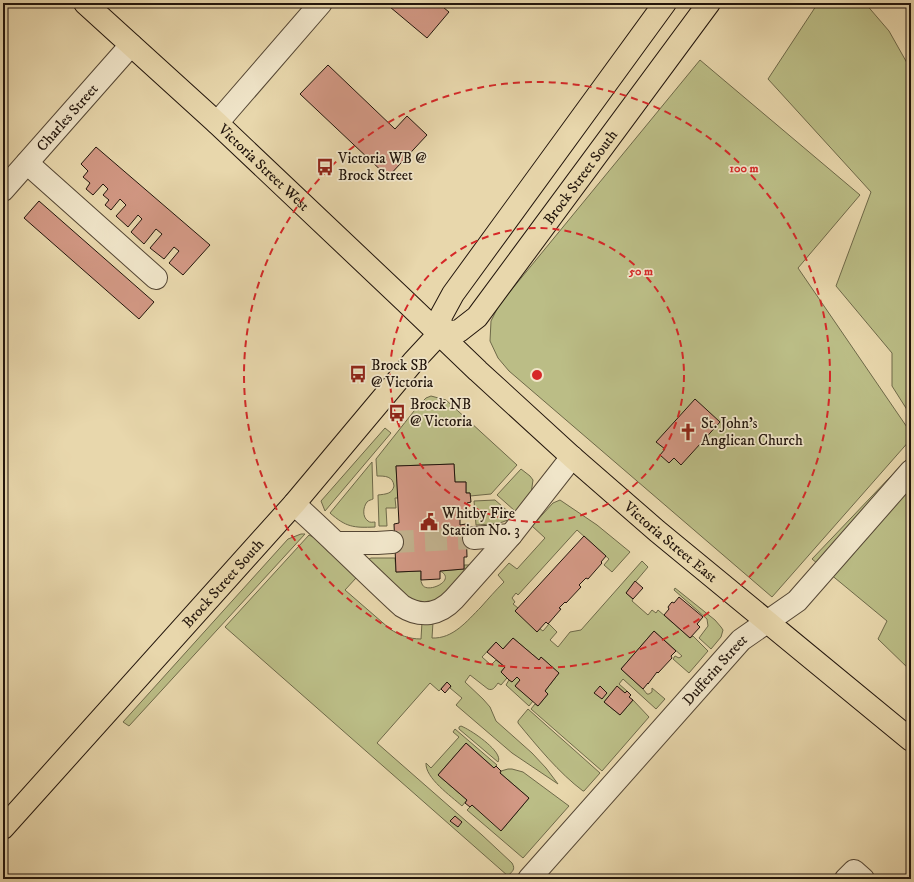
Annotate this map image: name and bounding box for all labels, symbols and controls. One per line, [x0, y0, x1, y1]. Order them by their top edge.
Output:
street label: Charles Street [32, 79, 102, 155]
street label: Victoria Street West [214, 119, 314, 215]
street label: Brock Street South [539, 126, 622, 228]
place label: Victoria WB @ Brock Street [337, 149, 427, 185]
bus stop icon: Victoria WB @ Brock Street [315, 157, 335, 177]
text: 100 m [730, 161, 758, 176]
text: 50 m [628, 264, 653, 279]
place label: Brock SB @ Victoria [371, 356, 434, 392]
bus stop icon: Brock SB @ Victoria [348, 364, 368, 384]
centre of rings [530, 368, 544, 382]
place label: Brock NB @ Victoria [410, 395, 473, 431]
bus stop icon: Brock NB @ Victoria [387, 403, 407, 423]
place label: St. John's Anglican Church [701, 414, 803, 450]
church icon: St. John's Anglican Church [678, 422, 698, 442]
street label: Victoria Street East [619, 496, 722, 587]
place label: Whitby Fire Station No. 3 [441, 504, 520, 540]
public building icon: Whitby Fire Station No. 3 [419, 512, 439, 532]
street label: Brock Street South [178, 535, 268, 632]
street label: Dufferin Street [678, 629, 751, 709]

